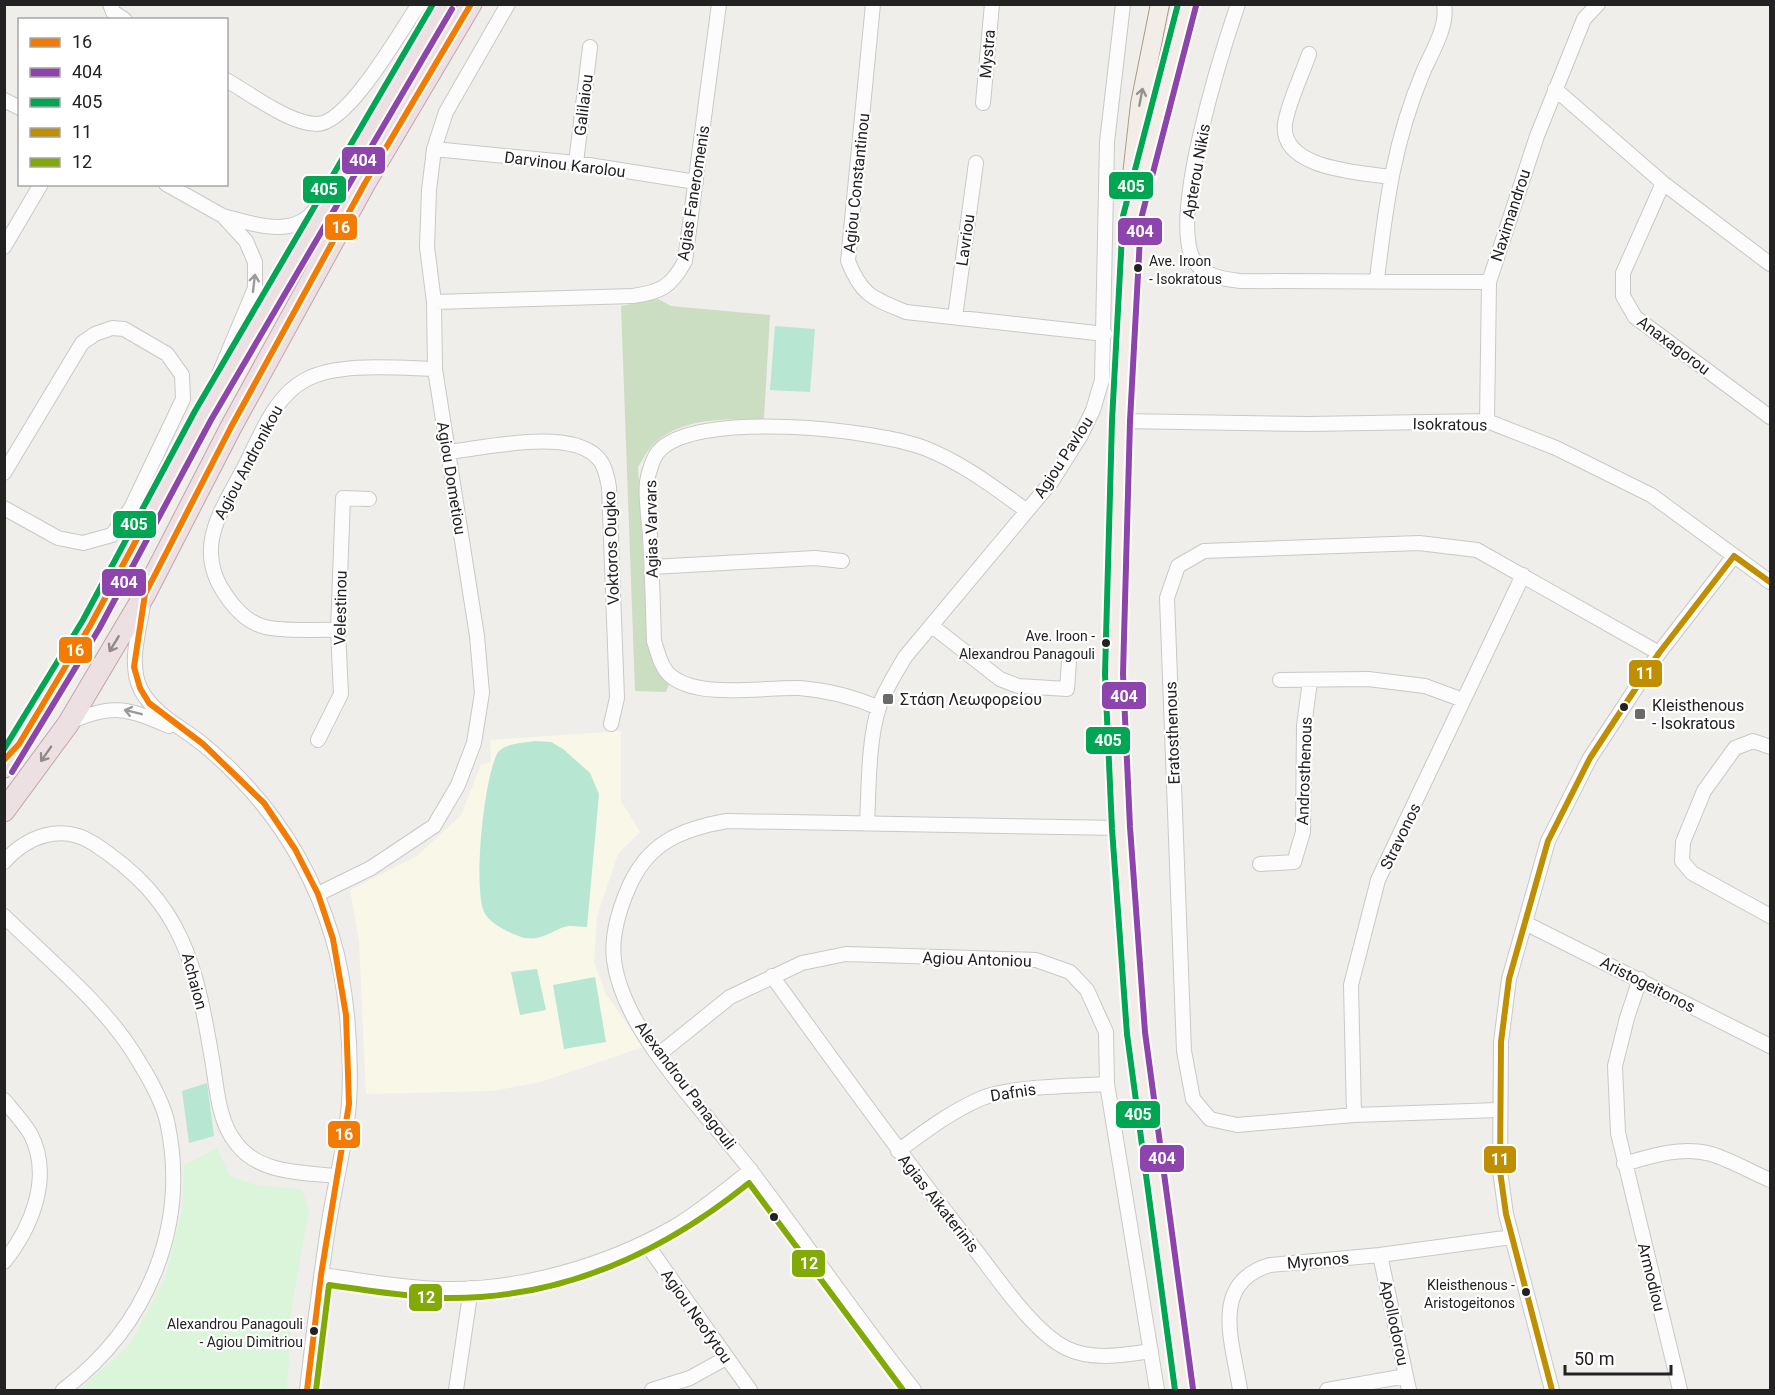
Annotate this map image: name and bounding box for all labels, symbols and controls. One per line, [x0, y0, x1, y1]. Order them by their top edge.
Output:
legend [18, 18, 228, 186]
street label: Mystra [976, 29, 999, 79]
text: 16 [72, 31, 92, 52]
text: 404 [72, 61, 102, 82]
street label: Galilaiou [570, 73, 597, 137]
one-way arrow [1136, 87, 1147, 107]
text: 405 [72, 91, 102, 112]
street label: Agiou Constantinou [840, 112, 873, 254]
text: 11 [72, 121, 92, 142]
street label: Apterou Nikis [1179, 122, 1214, 220]
street label: Agias Faneromenis [673, 124, 714, 262]
line badge: 404 [341, 146, 386, 175]
street label: Darvinou Karolou [503, 148, 627, 181]
text: 12 [72, 151, 92, 172]
text: 404 [349, 151, 377, 170]
street label: Naximandrou [1487, 167, 1534, 264]
line badge: 405 [1108, 171, 1154, 200]
line badge: 405 [302, 175, 347, 204]
text: 405 [1117, 177, 1145, 196]
text: 405 [310, 180, 338, 199]
line badge: 16 [324, 213, 358, 241]
street label: Lavriou [952, 213, 979, 267]
line badge: 404 [1117, 217, 1163, 246]
text: 16 [332, 218, 350, 237]
text: 404 [1126, 222, 1154, 241]
place label: Ave. Iroon - Isokratous [1149, 253, 1222, 287]
marker: Ave. Iroon - Isokratous [1132, 262, 1144, 274]
one-way arrow [248, 274, 259, 293]
street label: Anaxagorou [1634, 312, 1714, 379]
street label: Agiou Andronikou [210, 402, 287, 523]
street label: Agiou Pavlou [1030, 413, 1097, 502]
street label: Isokratous [1412, 414, 1488, 435]
street label: Agiou Dometiou [433, 420, 470, 536]
street label: Agias Varvars [641, 480, 662, 578]
street label: Voktoros Ougko [600, 491, 623, 605]
line badge: 405 [112, 510, 157, 539]
text: 405 [120, 515, 148, 534]
line badge: 404 [101, 568, 147, 597]
street label: Velestinou [330, 570, 351, 646]
text: 404 [110, 573, 138, 592]
place label: Ave. Iroon - Alexandrou Panagouli [959, 628, 1095, 662]
one-way arrow [107, 635, 119, 652]
line badge: 16 [58, 636, 93, 664]
marker: Ave. Iroon - Alexandrou Panagouli [1100, 637, 1112, 649]
text: 16 [66, 641, 84, 660]
line badge: 11 [1628, 659, 1663, 688]
text: 11 [1636, 664, 1654, 683]
line badge: 404 [1101, 681, 1147, 710]
street label: Eratosthenous [1161, 681, 1184, 785]
text: 404 [1110, 687, 1138, 706]
place label: Στάση Λεωφορείου [900, 690, 1042, 709]
marker: Στάση Λεωφορείου [881, 692, 895, 706]
place label: Kleisthenous - Isokratous [1652, 696, 1744, 733]
unlabelled marker [1618, 701, 1630, 713]
one-way arrow [124, 706, 143, 717]
marker: Kleisthenous - Isokratous [1633, 707, 1647, 721]
street label: Androsthenous [1293, 716, 1316, 826]
line badge: 405 [1085, 726, 1131, 755]
text: 405 [1094, 731, 1122, 750]
one-way arrow [40, 746, 52, 762]
street label: Stravonos [1376, 800, 1425, 872]
street label: Agiou Antoniou [922, 948, 1032, 971]
street label: Achaion [178, 951, 211, 1012]
street label: Aristogeitonos [1597, 952, 1698, 1017]
street label: Alexandrou Panagouli [631, 1018, 740, 1153]
street label: Dafnis [989, 1080, 1037, 1105]
line badge: 405 [1115, 1100, 1161, 1129]
text: 405 [1124, 1105, 1152, 1124]
line badge: 16 [327, 1120, 361, 1149]
text: 16 [335, 1125, 353, 1144]
line badge: 404 [1139, 1144, 1185, 1173]
line badge: 11 [1483, 1145, 1517, 1174]
text: 404 [1148, 1149, 1176, 1168]
street label: Agias Aikaterinis [894, 1150, 983, 1256]
text: 11 [1491, 1150, 1509, 1169]
unlabelled marker [768, 1211, 780, 1223]
street label: Armodiou [1634, 1241, 1669, 1313]
street label: Myronos [1286, 1248, 1350, 1273]
line badge: 12 [791, 1249, 826, 1278]
text: 12 [800, 1254, 818, 1273]
street label: Agiou Neofytou [657, 1266, 736, 1367]
place label: Kleisthenous - Aristogeitonos [1424, 1277, 1515, 1311]
street label: Apollodorou [1376, 1279, 1413, 1368]
line badge: 12 [408, 1283, 443, 1312]
marker: Kleisthenous - Aristogeitonos [1520, 1286, 1532, 1298]
text: 12 [417, 1288, 435, 1307]
place label: Alexandrou Panagouli - Agiou Dimitriou [167, 1316, 303, 1350]
marker: Alexandrou Panagouli - Agiou Dimitriou [308, 1325, 320, 1337]
scale bar [1565, 1338, 1672, 1376]
text: 50 m [1574, 1348, 1614, 1369]

